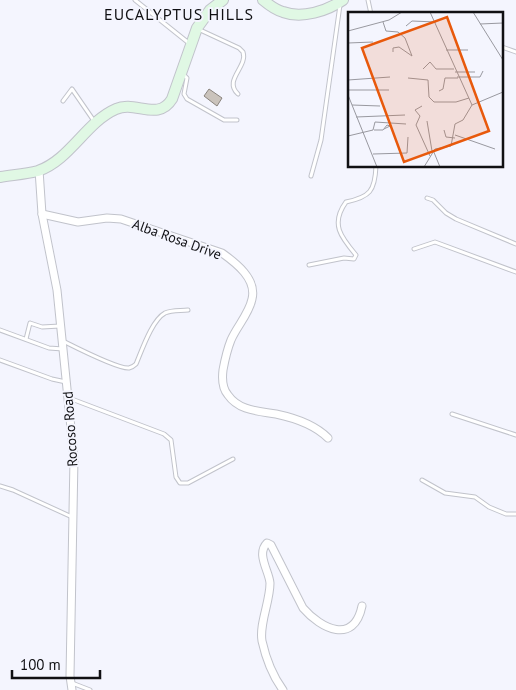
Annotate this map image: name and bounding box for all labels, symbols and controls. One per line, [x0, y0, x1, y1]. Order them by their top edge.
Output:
district label: EUCALYPTUS HILLS [104, 4, 254, 24]
inset map [348, 12, 504, 168]
street label: Alba Rosa Drive [130, 215, 224, 263]
street label: Rocoso Road [58, 391, 82, 467]
scale bar [12, 648, 100, 680]
text: 100 m [20, 655, 61, 674]

